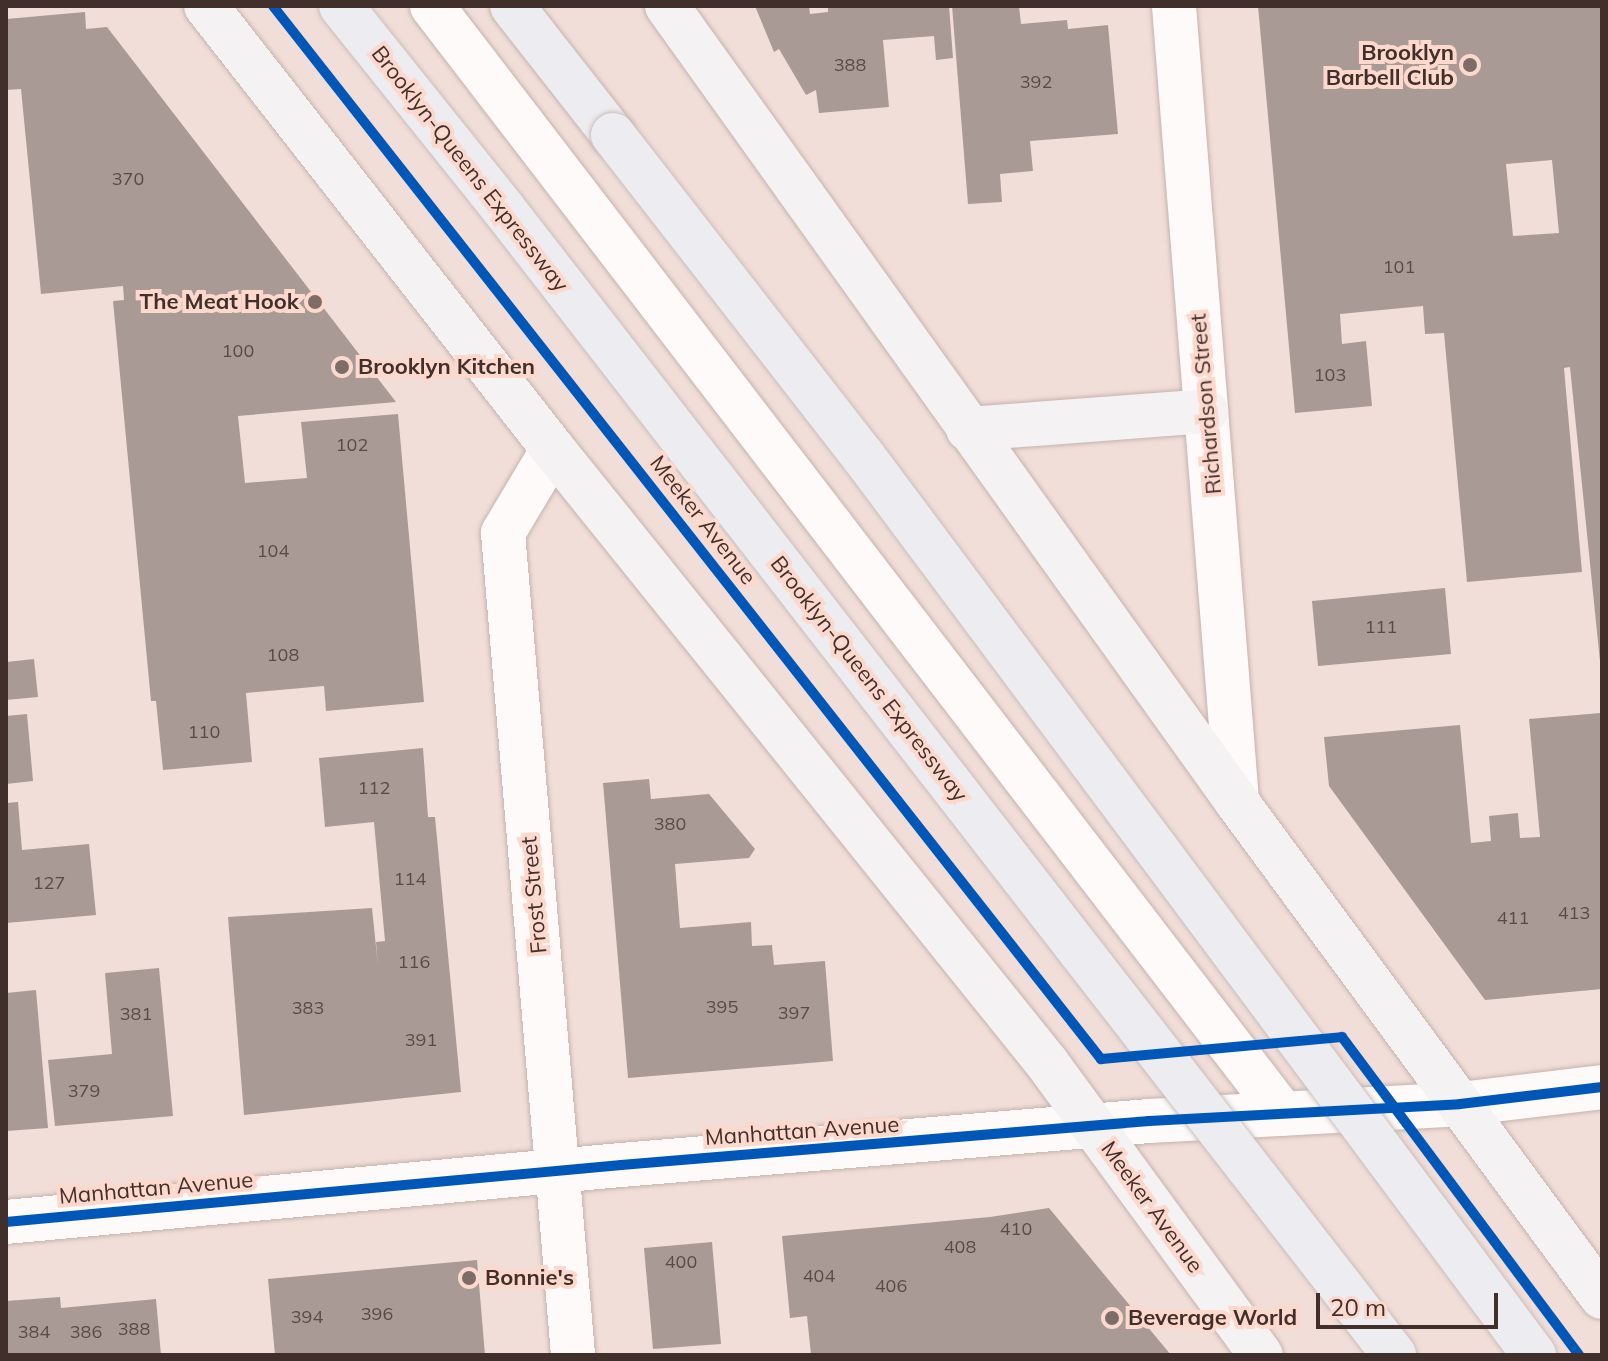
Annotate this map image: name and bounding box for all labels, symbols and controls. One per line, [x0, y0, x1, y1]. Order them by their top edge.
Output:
place label: Brooklyn Barbell Club [1326, 39, 1454, 90]
street label: Brooklyn-Queens Expressway [366, 41, 574, 297]
house number: 388 [834, 54, 866, 76]
marker: Brooklyn Barbell Club [1461, 56, 1479, 74]
house number: 392 [1020, 71, 1052, 93]
house number: 370 [112, 168, 144, 190]
house number: 101 [1383, 256, 1415, 278]
place label: The Meat Hook [140, 289, 299, 315]
marker: The Meat Hook [306, 293, 324, 311]
street label: Richardson Street [1185, 312, 1227, 496]
house number: 100 [222, 340, 254, 362]
place label: Brooklyn Kitchen [358, 354, 535, 380]
marker: Brooklyn Kitchen [333, 358, 351, 376]
house number: 103 [1314, 364, 1346, 386]
house number: 102 [336, 434, 368, 456]
street label: Meeker Avenue [645, 450, 761, 590]
house number: 104 [257, 540, 289, 562]
street label: Brooklyn-Queens Expressway [765, 551, 973, 807]
house number: 111 [1365, 616, 1397, 638]
house number: 108 [267, 644, 299, 666]
house number: 110 [188, 721, 220, 743]
house number: 112 [358, 777, 390, 799]
house number: 380 [654, 813, 686, 835]
street label: Frost Street [516, 835, 552, 955]
house number: 114 [394, 868, 426, 890]
house number: 127 [33, 872, 65, 894]
house number: 413 [1558, 902, 1590, 924]
house number: 411 [1497, 907, 1529, 929]
house number: 116 [398, 951, 430, 973]
house number: 395 [706, 996, 738, 1018]
house number: 383 [292, 997, 324, 1019]
house number: 397 [778, 1002, 810, 1024]
house number: 381 [120, 1003, 152, 1025]
house number: 391 [405, 1029, 437, 1051]
house number: 379 [68, 1080, 100, 1102]
street label: Manhattan Avenue [704, 1111, 900, 1151]
street label: Meeker Avenue [1095, 1136, 1209, 1278]
street label: Manhattan Avenue [58, 1166, 254, 1210]
house number: 410 [1000, 1218, 1032, 1240]
house number: 408 [944, 1236, 976, 1258]
house number: 400 [665, 1251, 697, 1273]
place label: Bonnie's [485, 1265, 574, 1291]
house number: 404 [803, 1265, 835, 1287]
marker: Bonnie's [460, 1269, 478, 1287]
house number: 406 [875, 1275, 907, 1297]
scale bar [1320, 1277, 1502, 1327]
text: 20 m [1330, 1292, 1386, 1322]
house number: 396 [361, 1303, 393, 1325]
place label: Beverage World [1128, 1305, 1297, 1331]
house number: 394 [291, 1306, 323, 1328]
marker: Beverage World [1103, 1309, 1121, 1327]
house number: 388 [118, 1318, 150, 1340]
house number: 384 [18, 1321, 50, 1343]
house number: 386 [70, 1321, 102, 1343]

